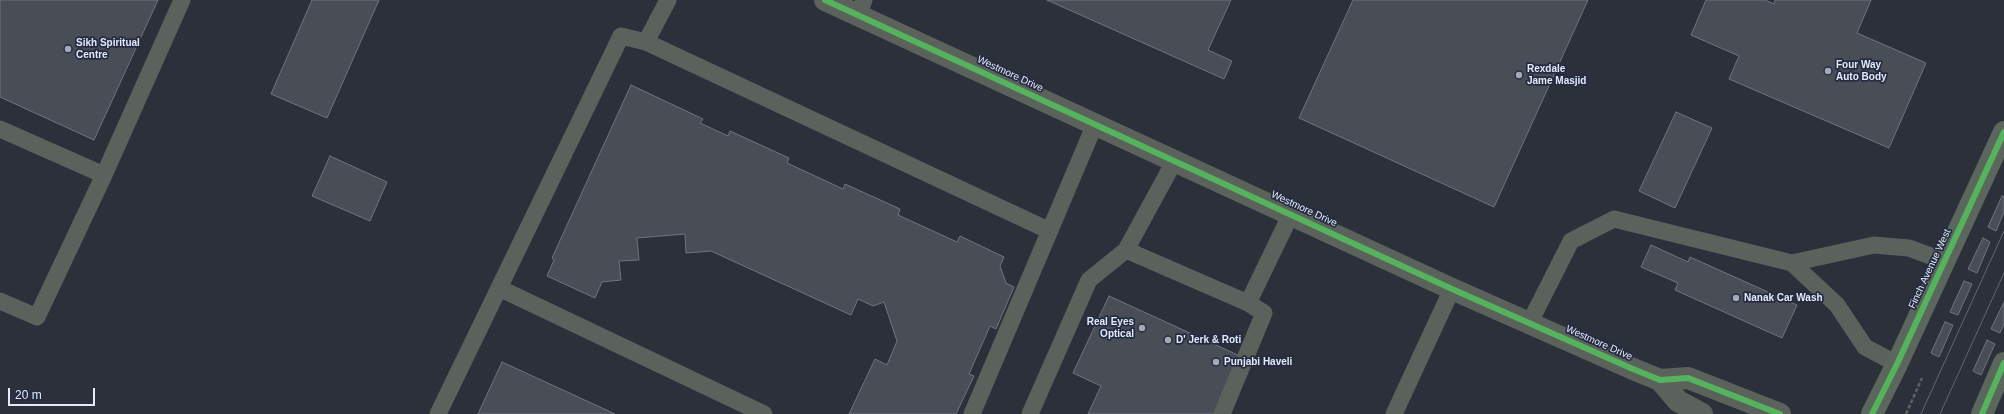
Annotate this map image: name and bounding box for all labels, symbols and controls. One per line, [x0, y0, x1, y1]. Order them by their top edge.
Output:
place label: Sikh Spiritual Centre [76, 37, 140, 60]
marker: Sikh Spiritual Centre [63, 44, 73, 54]
street label: Westmore Drive [975, 53, 1045, 95]
place label: Four Way Auto Body [1836, 59, 1887, 82]
place label: Rexdale Jame Masjid [1527, 63, 1586, 86]
marker: Four Way Auto Body [1823, 66, 1833, 76]
marker: Rexdale Jame Masjid [1514, 70, 1524, 80]
street label: Westmore Drive [1269, 188, 1339, 230]
street label: Finch Avenue West [1906, 227, 1954, 311]
place label: Nanak Car Wash [1744, 292, 1823, 304]
marker: Nanak Car Wash [1731, 293, 1741, 303]
place label: Real Eyes Optical [1087, 316, 1134, 340]
marker: Real Eyes Optical [1137, 323, 1147, 333]
street label: Westmore Drive [1564, 323, 1634, 363]
place label: D' Jerk & Roti [1176, 334, 1241, 346]
marker: D' Jerk & Roti [1163, 335, 1173, 345]
place label: Punjabi Haveli [1224, 356, 1292, 368]
marker: Punjabi Haveli [1211, 357, 1221, 367]
scale bar [10, 380, 97, 406]
text: 20 m [15, 388, 42, 402]

